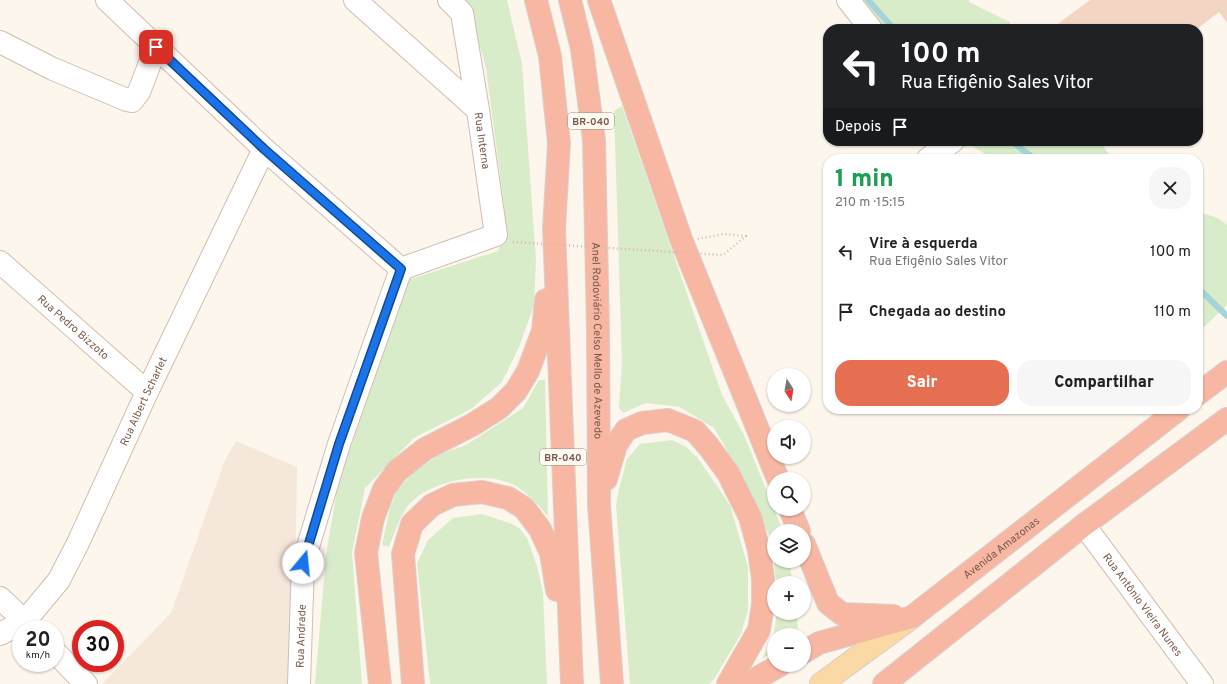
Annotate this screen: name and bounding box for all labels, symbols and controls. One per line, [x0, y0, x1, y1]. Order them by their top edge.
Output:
pin [139, 30, 173, 64]
icon: arrive [145, 36, 167, 58]
text: 100 m [901, 37, 981, 73]
icon: left [835, 40, 887, 92]
text: Rua Efigênio Sales Vitor [901, 72, 1093, 95]
street label: Rua Interna [470, 111, 492, 170]
road number: BR-040 [568, 113, 614, 129]
icon: arrive [889, 116, 911, 138]
text: Depois [835, 118, 881, 137]
text: 1 min [835, 165, 894, 195]
button: close [1149, 167, 1191, 209]
text: 210 m · 15:15 [835, 195, 905, 211]
text: Vire à esquerda [869, 235, 978, 254]
icon: left [835, 241, 857, 263]
street label: Anel Rodoviário Celso Mello de Azevedo [588, 242, 605, 439]
text: 100 m [1150, 243, 1191, 262]
text: Rua Efigênio Sales Vitor [869, 254, 1008, 270]
street label: Rua Pedro Bizzoto [34, 292, 112, 363]
icon: arrive [835, 301, 857, 323]
text: Chegada ao destino [869, 303, 1006, 322]
text: 110 m [1154, 303, 1191, 322]
street label: Rua Albert Scharlet [117, 355, 171, 448]
button: Sair [835, 360, 1009, 406]
button: Compartilhar [1017, 360, 1191, 406]
north arrow [767, 368, 811, 412]
map controls [767, 368, 811, 672]
button: sound [767, 420, 811, 464]
road number: BR-040 [540, 449, 586, 465]
button: search [767, 472, 811, 516]
street label: Avenida Amazonas [961, 514, 1043, 583]
button: layers [767, 524, 811, 568]
position arrow [282, 542, 324, 584]
street label: Rua Antônio Vieira Nunes [1099, 551, 1185, 659]
button: + [767, 576, 811, 620]
street label: Rua Andrade [294, 604, 310, 668]
speed limit sign: 30 [72, 620, 124, 672]
text: 20 [25, 628, 51, 654]
button: − [767, 628, 811, 672]
text: km/h [26, 649, 50, 662]

